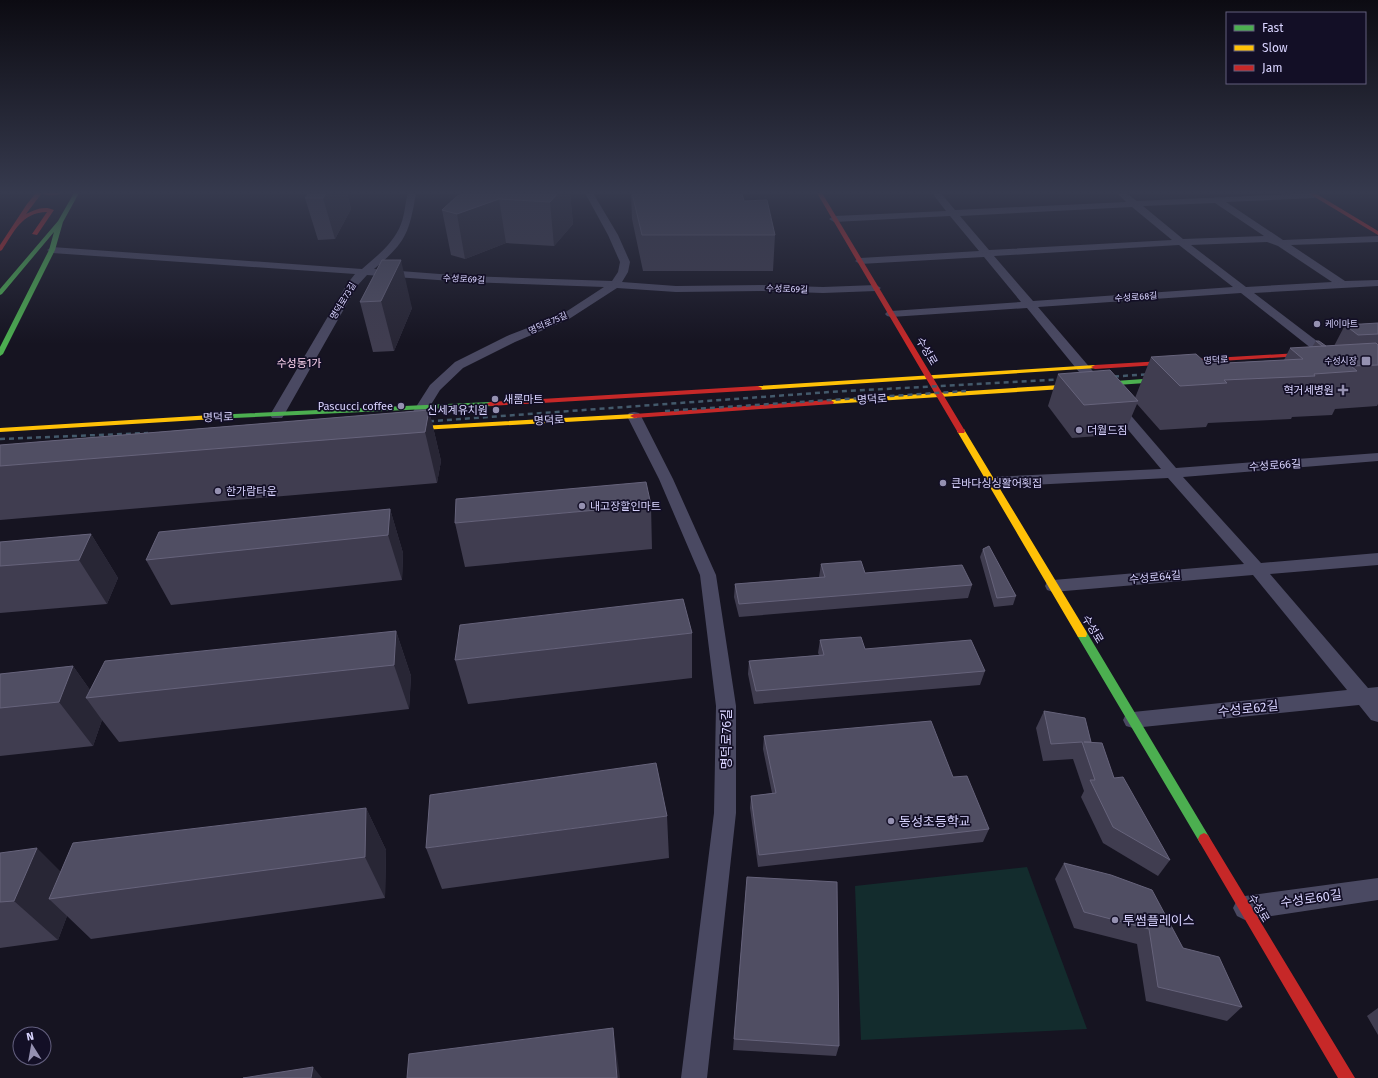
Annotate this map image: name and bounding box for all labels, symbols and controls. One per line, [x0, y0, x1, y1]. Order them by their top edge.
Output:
legend [1226, 12, 1366, 84]
text: Fast [1262, 21, 1284, 35]
text: Slow [1262, 41, 1288, 55]
text: Jam [1262, 61, 1282, 75]
street label: 수성로69길 [443, 273, 485, 285]
street label: 명덕로73길 [328, 281, 358, 321]
street label: 수성로69길 [766, 283, 808, 295]
street label: 수성로68길 [1114, 291, 1158, 303]
street label: 명덕로75길 [527, 310, 569, 336]
marker: 케이마트 [1312, 319, 1322, 329]
place label: 케이마트 [1325, 319, 1358, 329]
street label: 수성로 [913, 335, 940, 368]
street label: 명덕로 [1203, 354, 1229, 366]
marker: 수성시장 [1360, 355, 1372, 367]
place label: 수성시장 [1324, 356, 1357, 366]
district label: 수성동1가 [276, 357, 322, 370]
place label: 혁거세병원 [1283, 384, 1334, 397]
marker: 혁거세병원 [1337, 384, 1349, 396]
street label: 명덕로 [856, 392, 888, 407]
place label: 새롬마트 [503, 393, 543, 406]
marker: 새롬마트 [490, 394, 500, 404]
place label: Pascucci coffee [318, 400, 393, 413]
marker: Pascucci coffee [396, 401, 406, 411]
place label: 신세계유치원 [427, 404, 488, 417]
marker: 신세계유치원 [491, 405, 501, 415]
street label: 명덕로 [203, 410, 233, 425]
street label: 명덕로 [534, 413, 565, 428]
place label: 더월드짐 [1087, 424, 1127, 437]
marker: 더월드짐 [1074, 425, 1084, 435]
street label: 수성로66길 [1249, 457, 1302, 474]
place label: 큰바다싱싱활어횟집 [951, 477, 1042, 490]
marker: 큰바다싱싱활어횟집 [938, 478, 948, 488]
place label: 한가람타운 [226, 485, 277, 498]
marker: 한가람타운 [213, 486, 223, 496]
place label: 내고장할인마트 [590, 500, 661, 513]
marker: 내고장할인마트 [577, 501, 587, 511]
street label: 수성로64길 [1128, 569, 1182, 586]
street label: 수성로 [1079, 613, 1106, 646]
street label: 수성로62길 [1217, 698, 1279, 719]
street label: 명덕로76길 [719, 709, 734, 769]
place label: 동성초등학교 [899, 814, 971, 829]
marker: 동성초등학교 [886, 816, 896, 826]
street label: 수성로60길 [1279, 887, 1343, 910]
street label: 수성로 [1245, 892, 1272, 925]
place label: 투썸플레이스 [1123, 913, 1195, 928]
marker: 투썸플레이스 [1110, 915, 1120, 925]
north arrow [12, 1026, 52, 1066]
text: N [25, 1030, 35, 1044]

